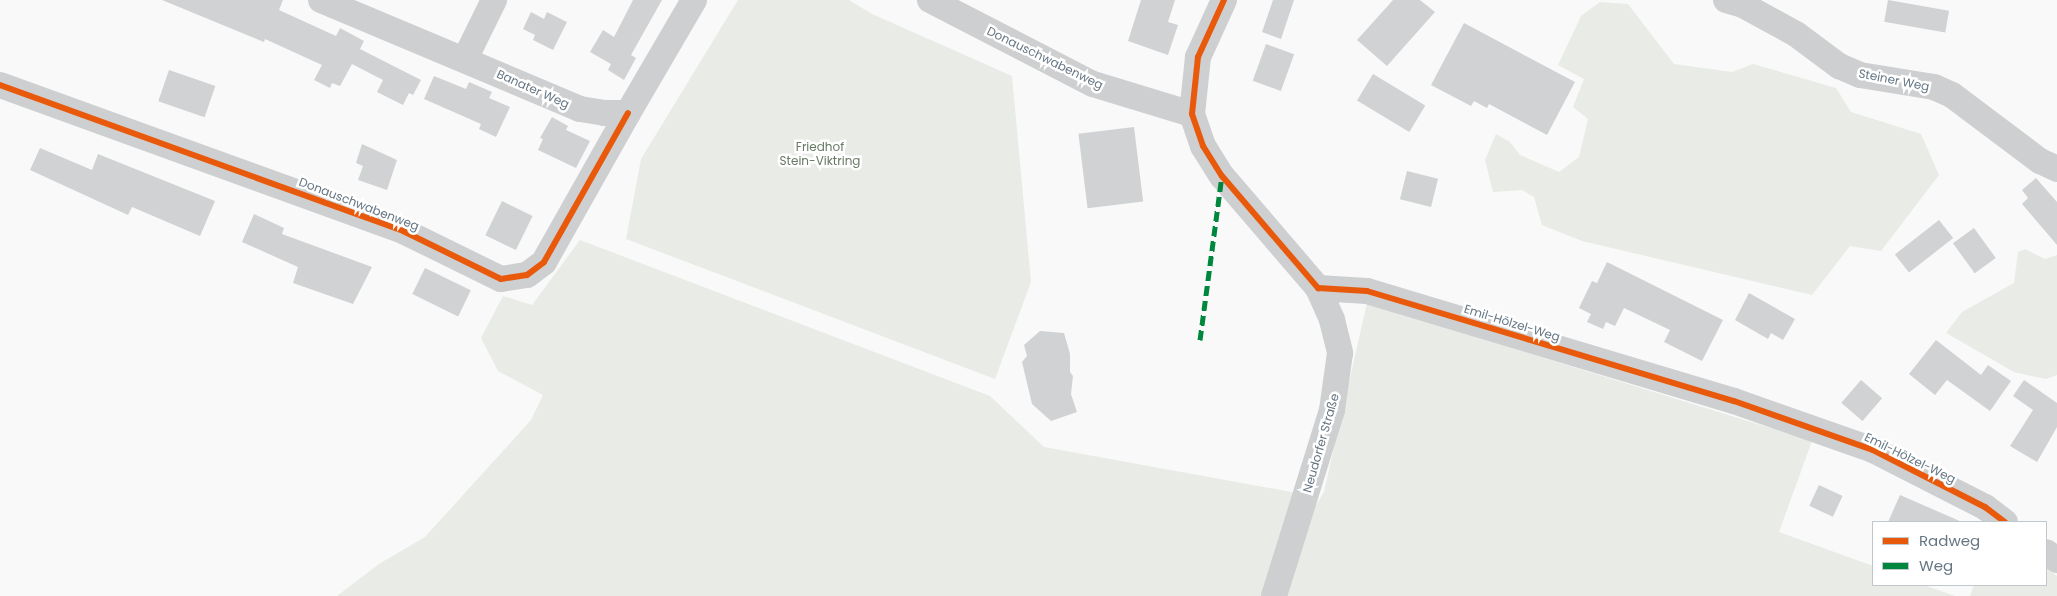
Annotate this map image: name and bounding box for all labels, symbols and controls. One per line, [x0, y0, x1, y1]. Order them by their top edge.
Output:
street label: Donauschwabenweg [985, 24, 1105, 92]
street label: Steiner Weg [1857, 66, 1931, 94]
street label: Banater Weg [494, 67, 572, 111]
park label: Friedhof Stein-Viktring [780, 140, 860, 168]
street label: Donauschwabenweg [297, 174, 421, 234]
street label: Emil-Hölzel-Weg [1462, 302, 1562, 344]
street label: Neudorfer Straße [1300, 392, 1342, 494]
street label: Emil-Hölzel-Weg [1862, 430, 1958, 486]
legend [1872, 521, 2047, 586]
text: Radweg [1919, 530, 1980, 551]
text: Weg [1919, 555, 1953, 576]

